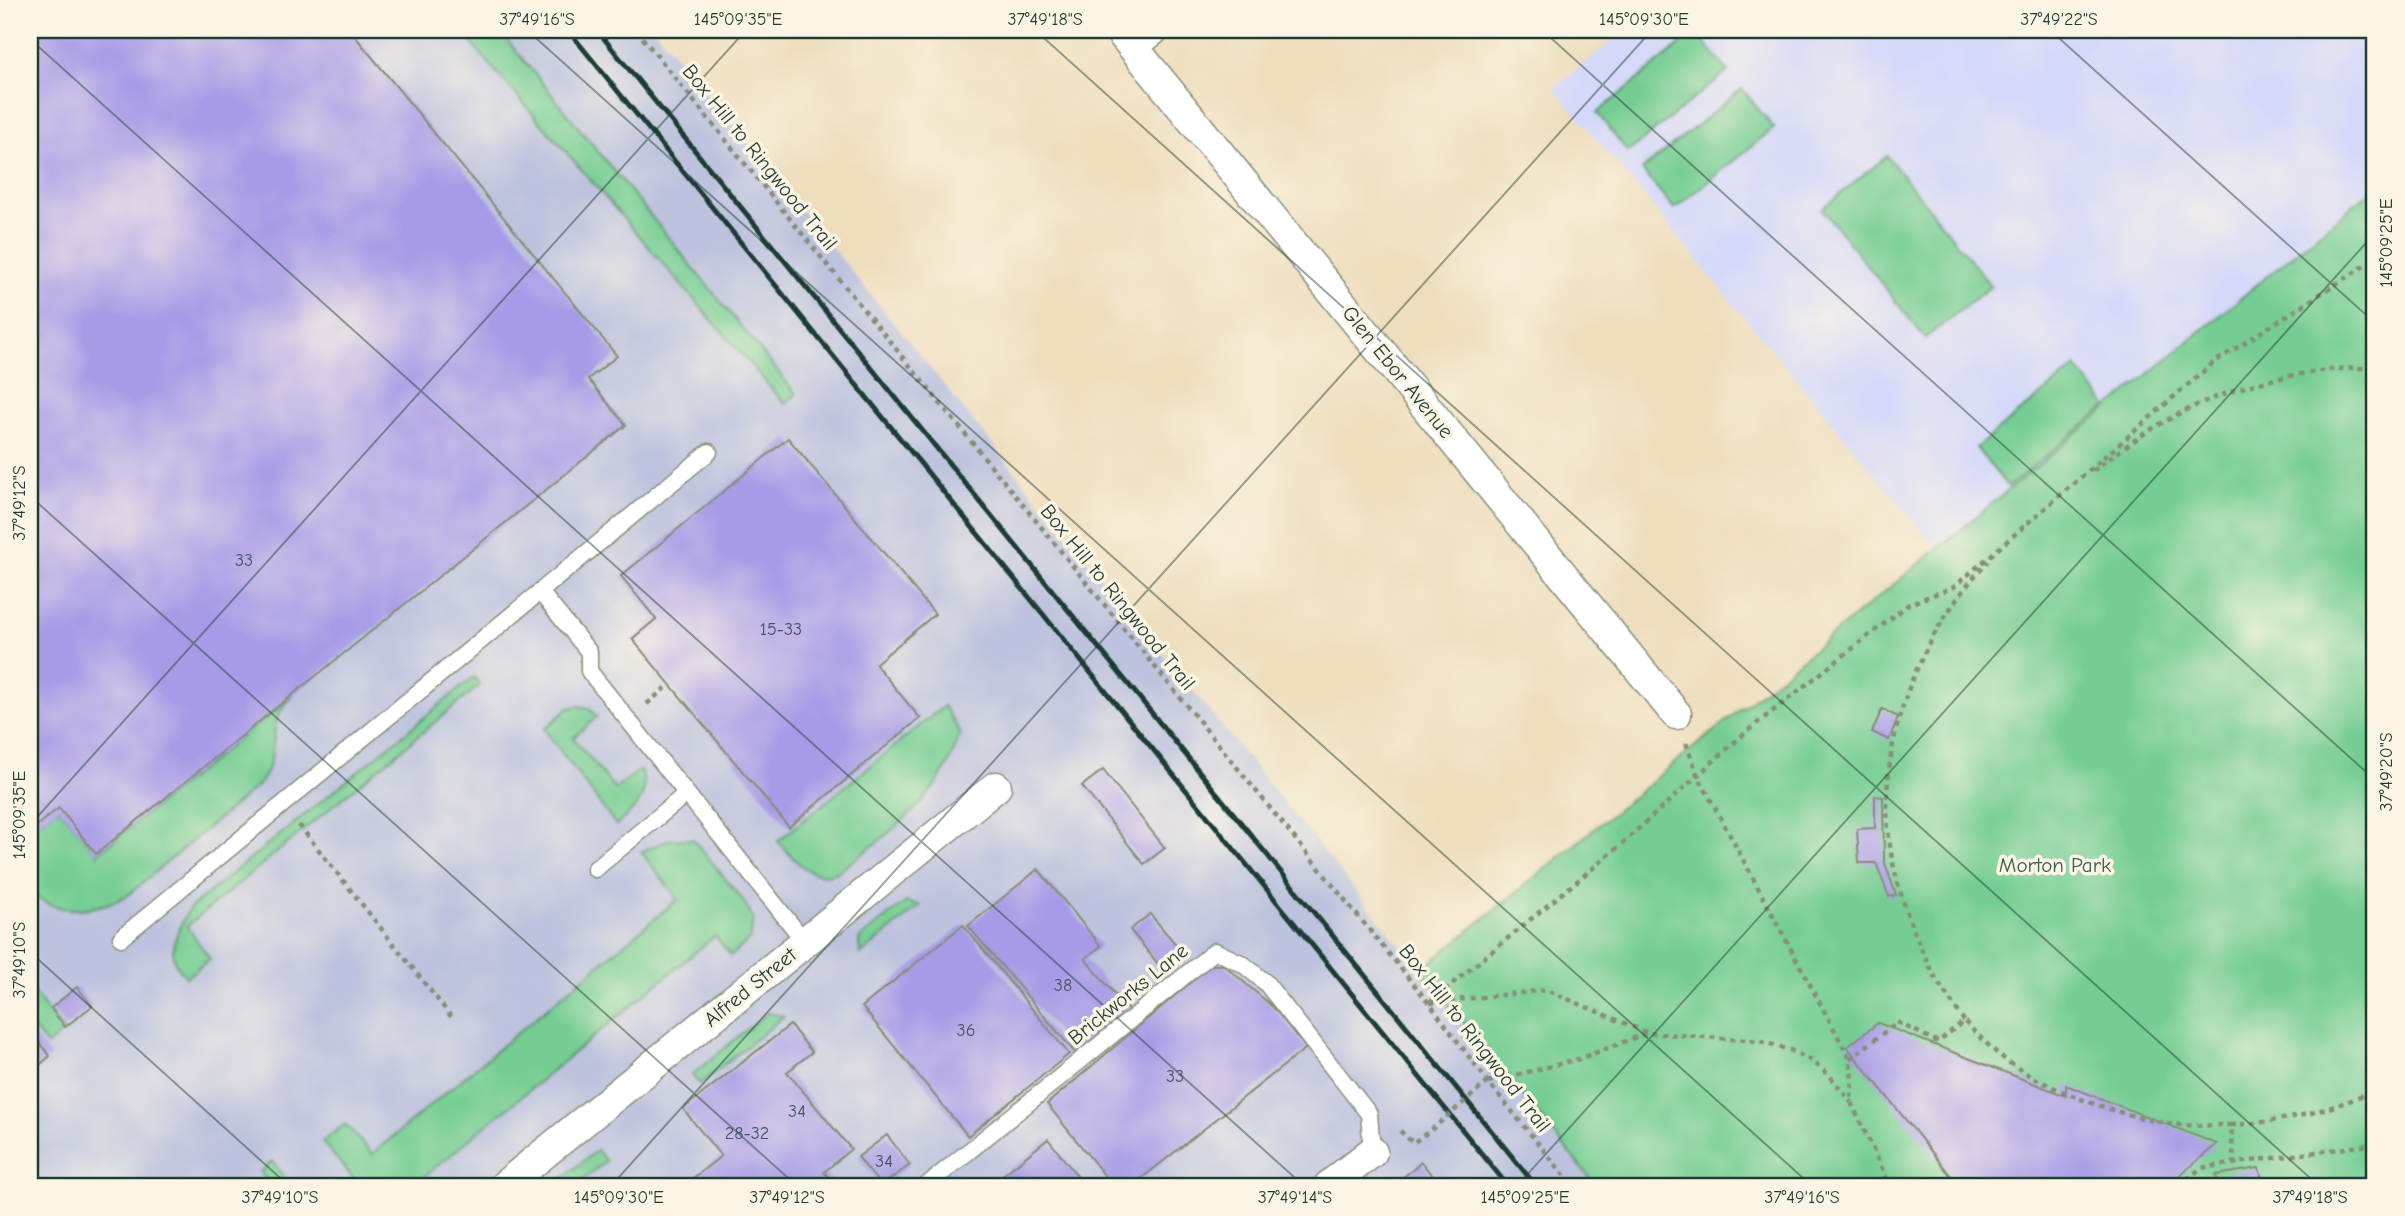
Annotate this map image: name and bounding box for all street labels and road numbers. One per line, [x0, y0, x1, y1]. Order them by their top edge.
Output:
street label: Box Hill to Ringwood Trail [678, 59, 842, 255]
street label: Glen Ebor Avenue [1337, 301, 1459, 443]
street label: Box Hill to Ringwood Trail [1036, 499, 1200, 695]
street label: Brickworks Lane [1063, 938, 1193, 1050]
street label: Box Hill to Ringwood Trail [1394, 939, 1556, 1137]
street label: Alfred Street [699, 942, 802, 1032]

